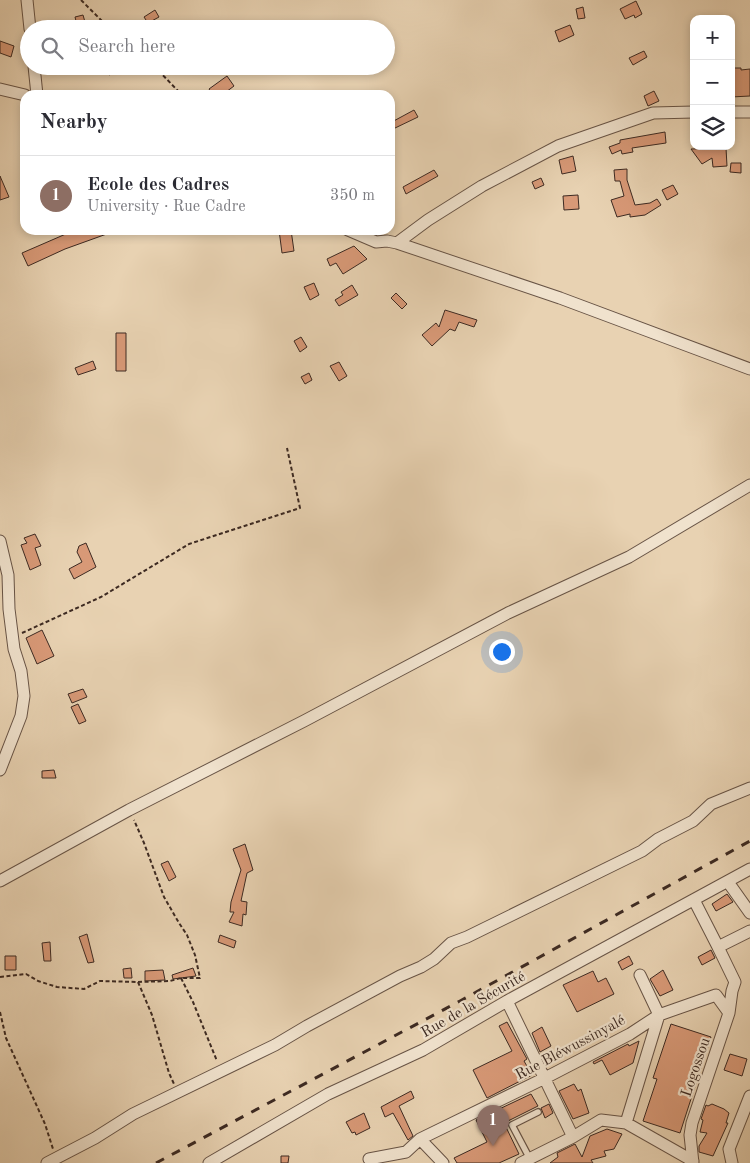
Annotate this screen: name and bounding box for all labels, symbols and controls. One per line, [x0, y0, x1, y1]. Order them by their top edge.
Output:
map controls [690, 15, 735, 150]
button: + [690, 15, 735, 60]
search box [20, 20, 395, 75]
icon: search [38, 34, 66, 62]
text: Search here [78, 38, 175, 57]
button: − [690, 60, 735, 105]
button: layers [690, 105, 735, 150]
text: Nearby [40, 112, 108, 133]
text: Ecole des Cadres [87, 176, 229, 195]
text: 1 [51, 188, 61, 204]
text: 350 m [330, 188, 375, 204]
text: University · Rue Cadre [87, 199, 246, 215]
your location [489, 639, 515, 665]
street label: Rue de la Sécurité [419, 969, 528, 1041]
street label: Rue Bléwussinyalé [513, 1013, 628, 1084]
street label: Logossou [679, 1036, 714, 1099]
pin: 1 [477, 1105, 509, 1146]

